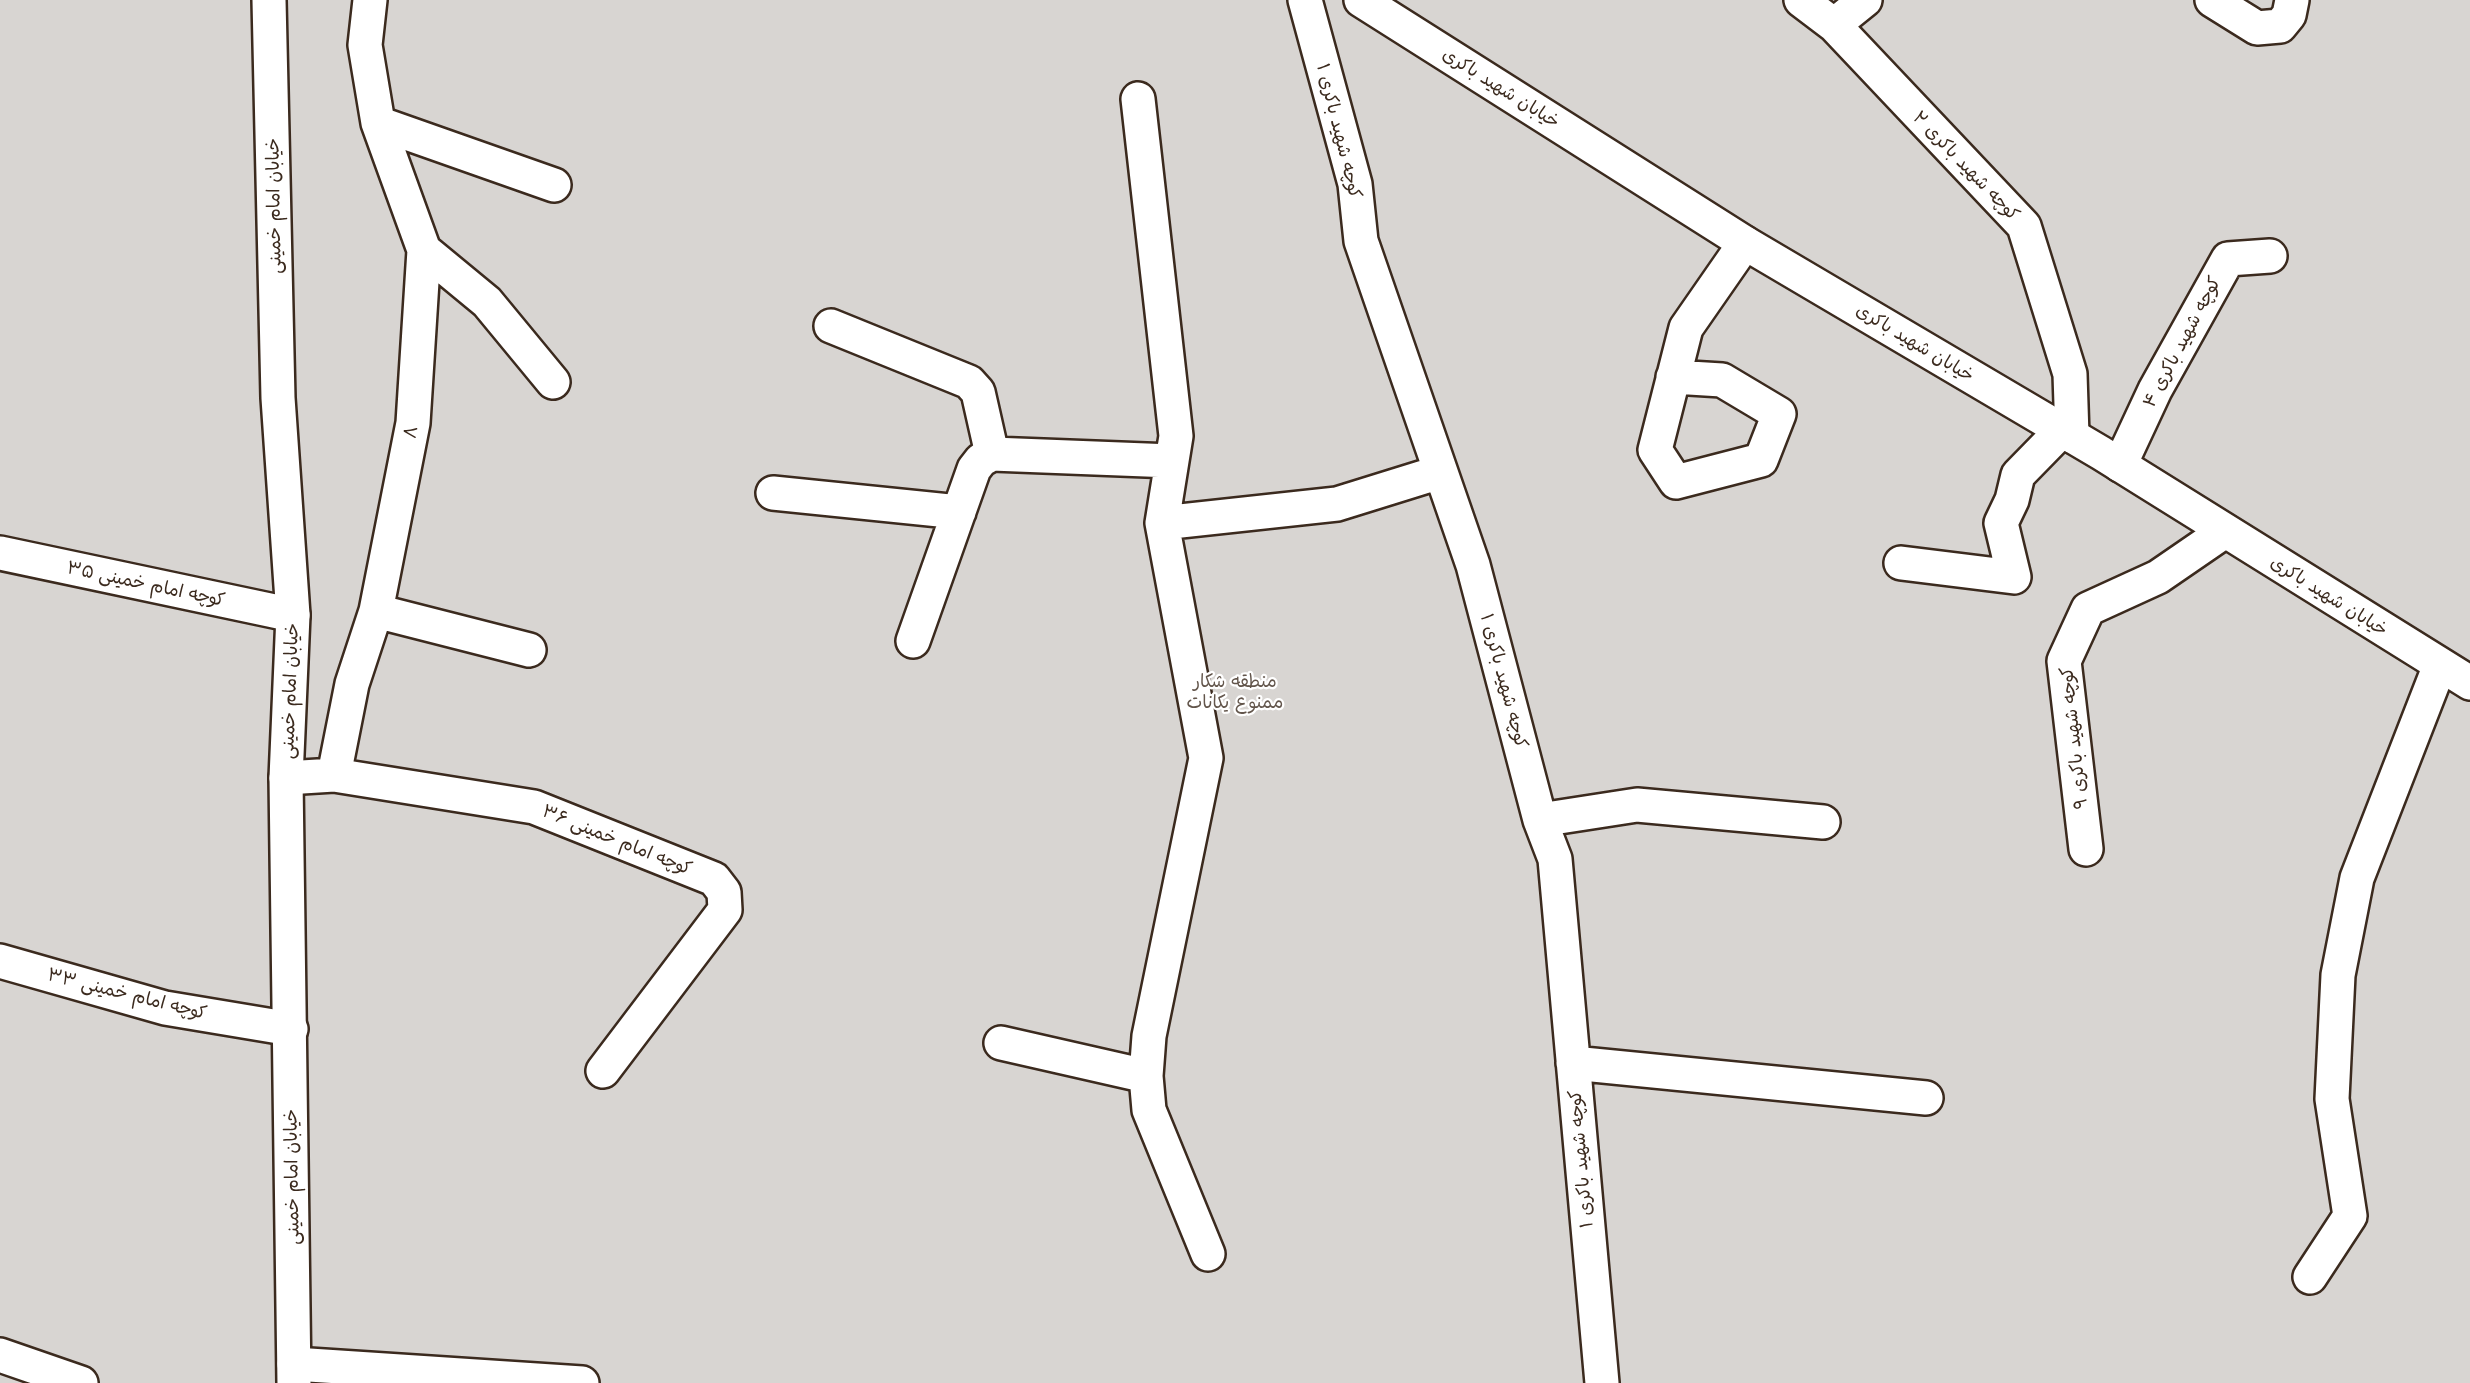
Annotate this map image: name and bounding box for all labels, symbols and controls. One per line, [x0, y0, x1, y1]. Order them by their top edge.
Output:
street label: خیابان شهید باکری [1439, 43, 1563, 133]
street label: کوچه شهید باکری ۱ [1312, 61, 1366, 201]
street label: کوچه شهید باکری ۲ [1908, 107, 2024, 225]
street label: خیابان امام خمینی [262, 138, 286, 274]
street label: کوچه شهید باکری ۴ [2138, 273, 2226, 411]
street label: خیابان شهید باکری [1852, 299, 1978, 387]
street label: ۸ [399, 424, 423, 440]
street label: خیابان شهید باکری [2267, 551, 2391, 641]
street label: کوچه امام خمینی ۳۵ [65, 557, 227, 611]
street label: کوچه شهید باکری ۱ [1476, 611, 1532, 751]
street label: خیابان امام خمینی [277, 623, 303, 759]
street label: کوچه شهید باکری ۹ [2056, 666, 2092, 810]
park label: منطقه شکار ممنوع یکانات [1187, 670, 1283, 712]
street label: کوچه امام خمینی ۳۶ [539, 800, 695, 880]
street label: کوچه امام خمینی ۳۳ [45, 964, 209, 1024]
street label: کوچه شهید باکری ۱ [1564, 1089, 1598, 1229]
street label: خیابان امام خمینی [280, 1109, 304, 1245]

